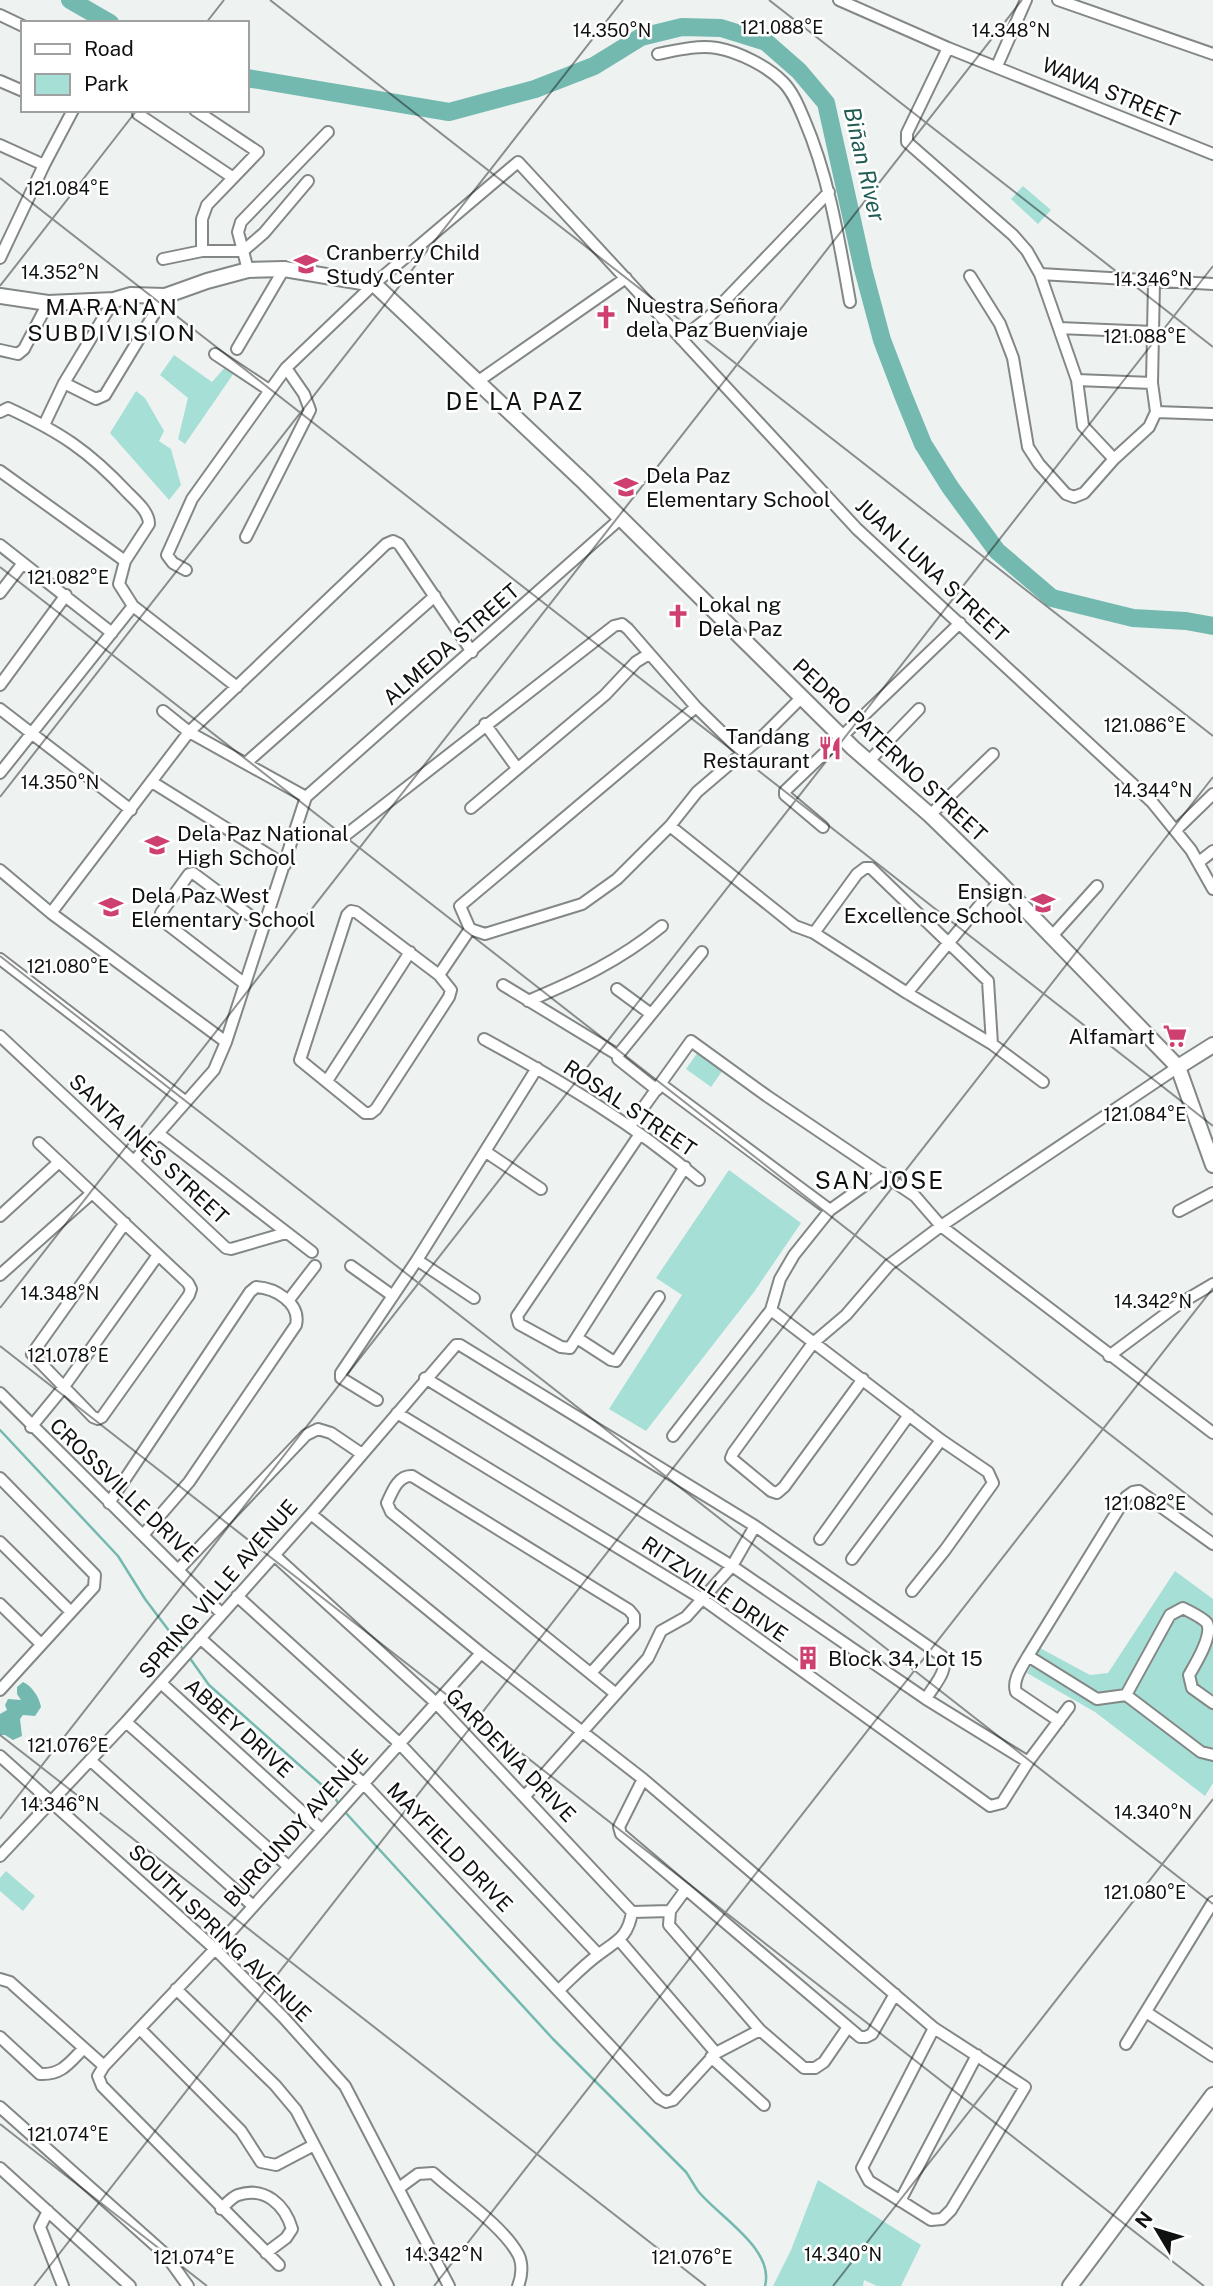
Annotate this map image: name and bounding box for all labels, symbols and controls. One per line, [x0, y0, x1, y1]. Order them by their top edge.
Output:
text: 121.088°E [740, 17, 824, 38]
text: 14.350°N [573, 20, 651, 41]
text: 14.348°N [972, 20, 1050, 41]
legend [21, 21, 248, 112]
text: Road [84, 36, 134, 61]
street label: WAWA STREET [1038, 52, 1184, 132]
text: Park [84, 71, 129, 96]
water label: Biñan River [839, 104, 891, 224]
text: 121.084°E [27, 178, 109, 199]
place label: Cranberry Child Study Center [326, 240, 480, 289]
school or university icon: Cranberry Child Study Center [292, 250, 320, 278]
text: 14.352°N [21, 262, 99, 283]
text: 14.346°N [1114, 269, 1192, 290]
district label: MARANAN SUBDIVISION [27, 293, 197, 346]
place label: Nuestra Señora dela Paz Buenviaje [626, 293, 808, 342]
church icon: Nuestra Señora dela Paz Buenviaje [592, 303, 620, 331]
text: 121.088°E [1103, 326, 1187, 347]
district label: DE LA PAZ [446, 387, 584, 415]
place label: Dela Paz Elementary School [646, 463, 830, 512]
school or university icon: Dela Paz Elementary School [612, 473, 640, 501]
street label: JUAN LUNA STREET [850, 493, 1014, 647]
text: 121.082°E [27, 567, 109, 588]
street label: ALMEDA STREET [378, 578, 524, 710]
place label: Lokal ng Dela Paz [698, 592, 782, 641]
church icon: Lokal ng Dela Paz [664, 602, 692, 630]
street label: PEDRO PATERNO STREET [788, 653, 992, 847]
text: 121.086°E [1104, 715, 1186, 736]
place label: Tandang Restaurant [703, 724, 810, 773]
restaurant icon: Tandang Restaurant [816, 734, 844, 762]
text: 14.350°N [21, 772, 99, 793]
text: 14.344°N [1114, 780, 1192, 801]
place label: Dela Paz National High School [177, 821, 349, 870]
school or university icon: Dela Paz National High School [143, 831, 171, 859]
place label: Ensign Excellence School [844, 879, 1023, 928]
place label: Dela Paz West Elementary School [131, 883, 315, 932]
school or university icon: Ensign Excellence School [1029, 889, 1057, 917]
school or university icon: Dela Paz West Elementary School [97, 893, 125, 921]
text: 121.080°E [27, 956, 109, 977]
supermarket icon: Alfamart [1161, 1022, 1189, 1050]
place label: Alfamart [1068, 1024, 1155, 1049]
street label: ROSAL STREET [559, 1054, 701, 1162]
street label: SANTA INES STREET [64, 1069, 234, 1229]
text: 121.084°E [1104, 1104, 1186, 1125]
district label: SAN JOSE [815, 1166, 945, 1194]
text: 14.348°N [21, 1283, 99, 1304]
text: 14.342°N [1114, 1291, 1192, 1312]
text: 121.078°E [27, 1345, 109, 1366]
street label: CROSSVILLE DRIVE [45, 1413, 203, 1567]
text: 121.082°E [1104, 1493, 1186, 1514]
street label: SPRING VILLE AVENUE [133, 1494, 303, 1684]
street label: RITZVILLE DRIVE [637, 1531, 793, 1647]
building icon: Block 34, Lot 15 [794, 1644, 822, 1672]
place label: Block 34, Lot 15 [828, 1646, 983, 1671]
street label: ABBEY DRIVE [180, 1673, 298, 1783]
street label: GARDENIA DRIVE [441, 1683, 581, 1827]
text: 121.076°E [27, 1735, 109, 1756]
street label: BURGUNDY AVENUE [219, 1744, 373, 1912]
street label: MAYFIELD DRIVE [382, 1777, 518, 1917]
text: 14.346°N [21, 1794, 99, 1815]
text: 14.340°N [1114, 1802, 1192, 1823]
street label: SOUTH SPRING AVENUE [123, 1839, 317, 2027]
text: 121.080°E [1104, 1882, 1186, 1903]
text: 121.074°E [27, 2124, 109, 2145]
north arrow [1122, 2195, 1192, 2265]
text: N [1130, 2207, 1157, 2232]
text: 14.342°N [405, 2244, 483, 2265]
text: 14.340°N [804, 2244, 882, 2265]
text: 121.074°E [153, 2247, 235, 2268]
text: 121.076°E [651, 2247, 733, 2268]

